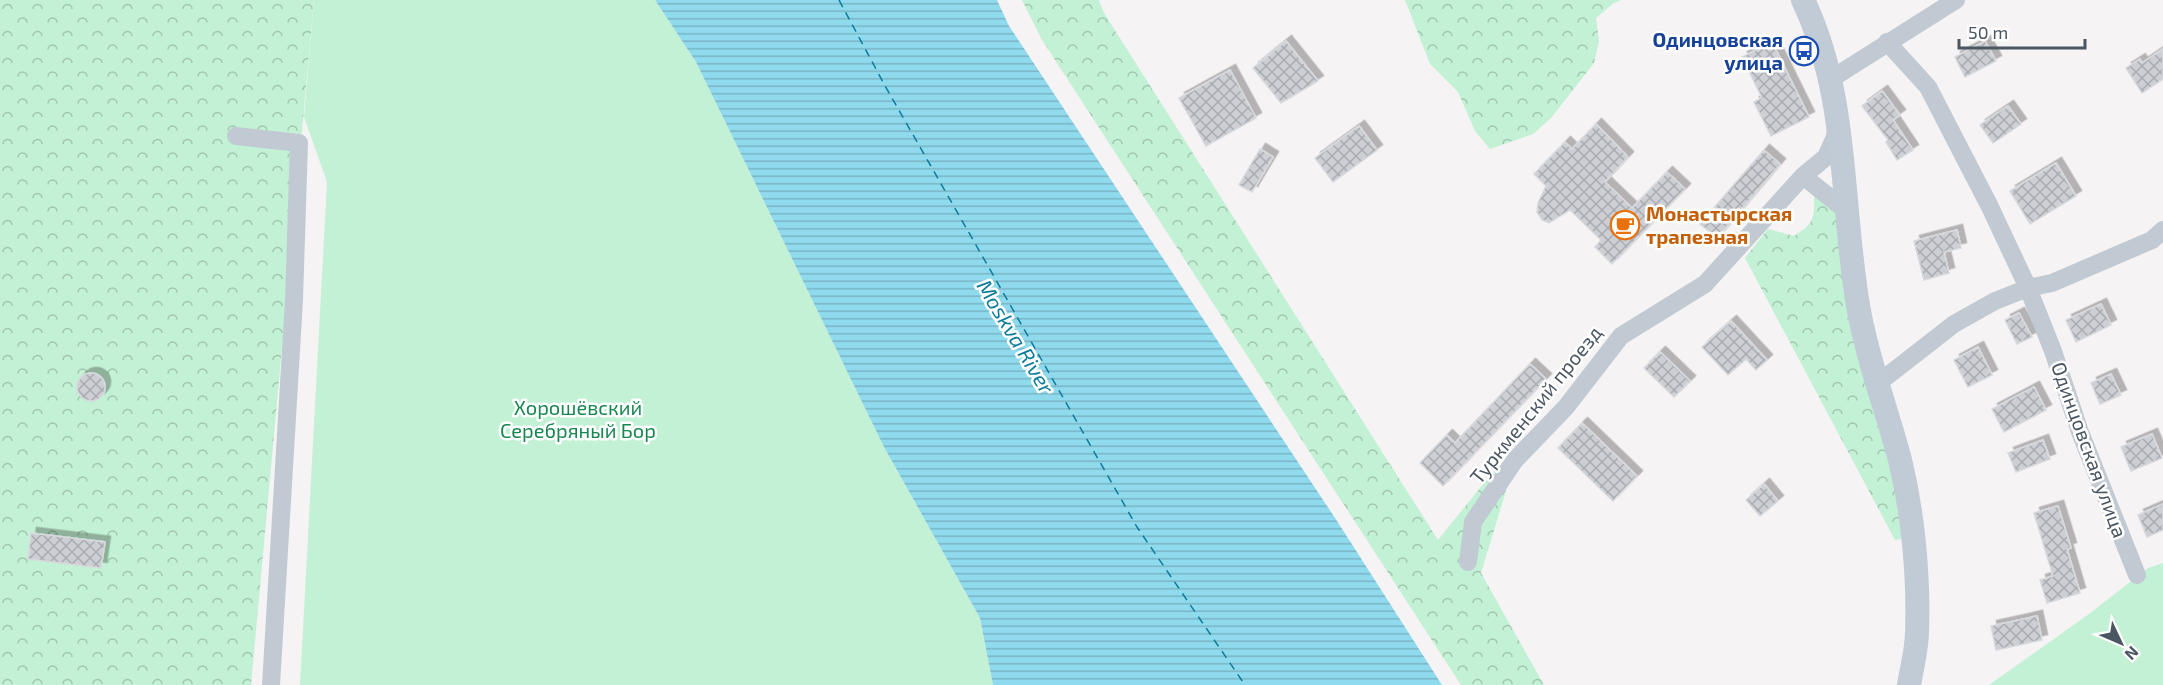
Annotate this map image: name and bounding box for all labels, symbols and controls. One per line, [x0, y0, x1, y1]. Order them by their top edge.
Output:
scale bar [1959, 12, 2085, 50]
text: 50 m [1968, 21, 2008, 43]
place label: Одинцовская улица [1653, 27, 1783, 74]
bus stop icon: Одинцовская улица [1788, 35, 1820, 67]
place label: Монастырская трапезная [1646, 201, 1792, 248]
cafe icon: Монастырская трапезная [1609, 209, 1641, 241]
water label: Moskva River [972, 275, 1060, 398]
street label: Туркменский проезд [1464, 321, 1607, 489]
street label: Одинцовская улица [2046, 358, 2133, 541]
park label: Хорошёвский Серебряный Бор [500, 395, 656, 442]
north arrow [2091, 613, 2151, 673]
text: N [2121, 643, 2143, 665]

